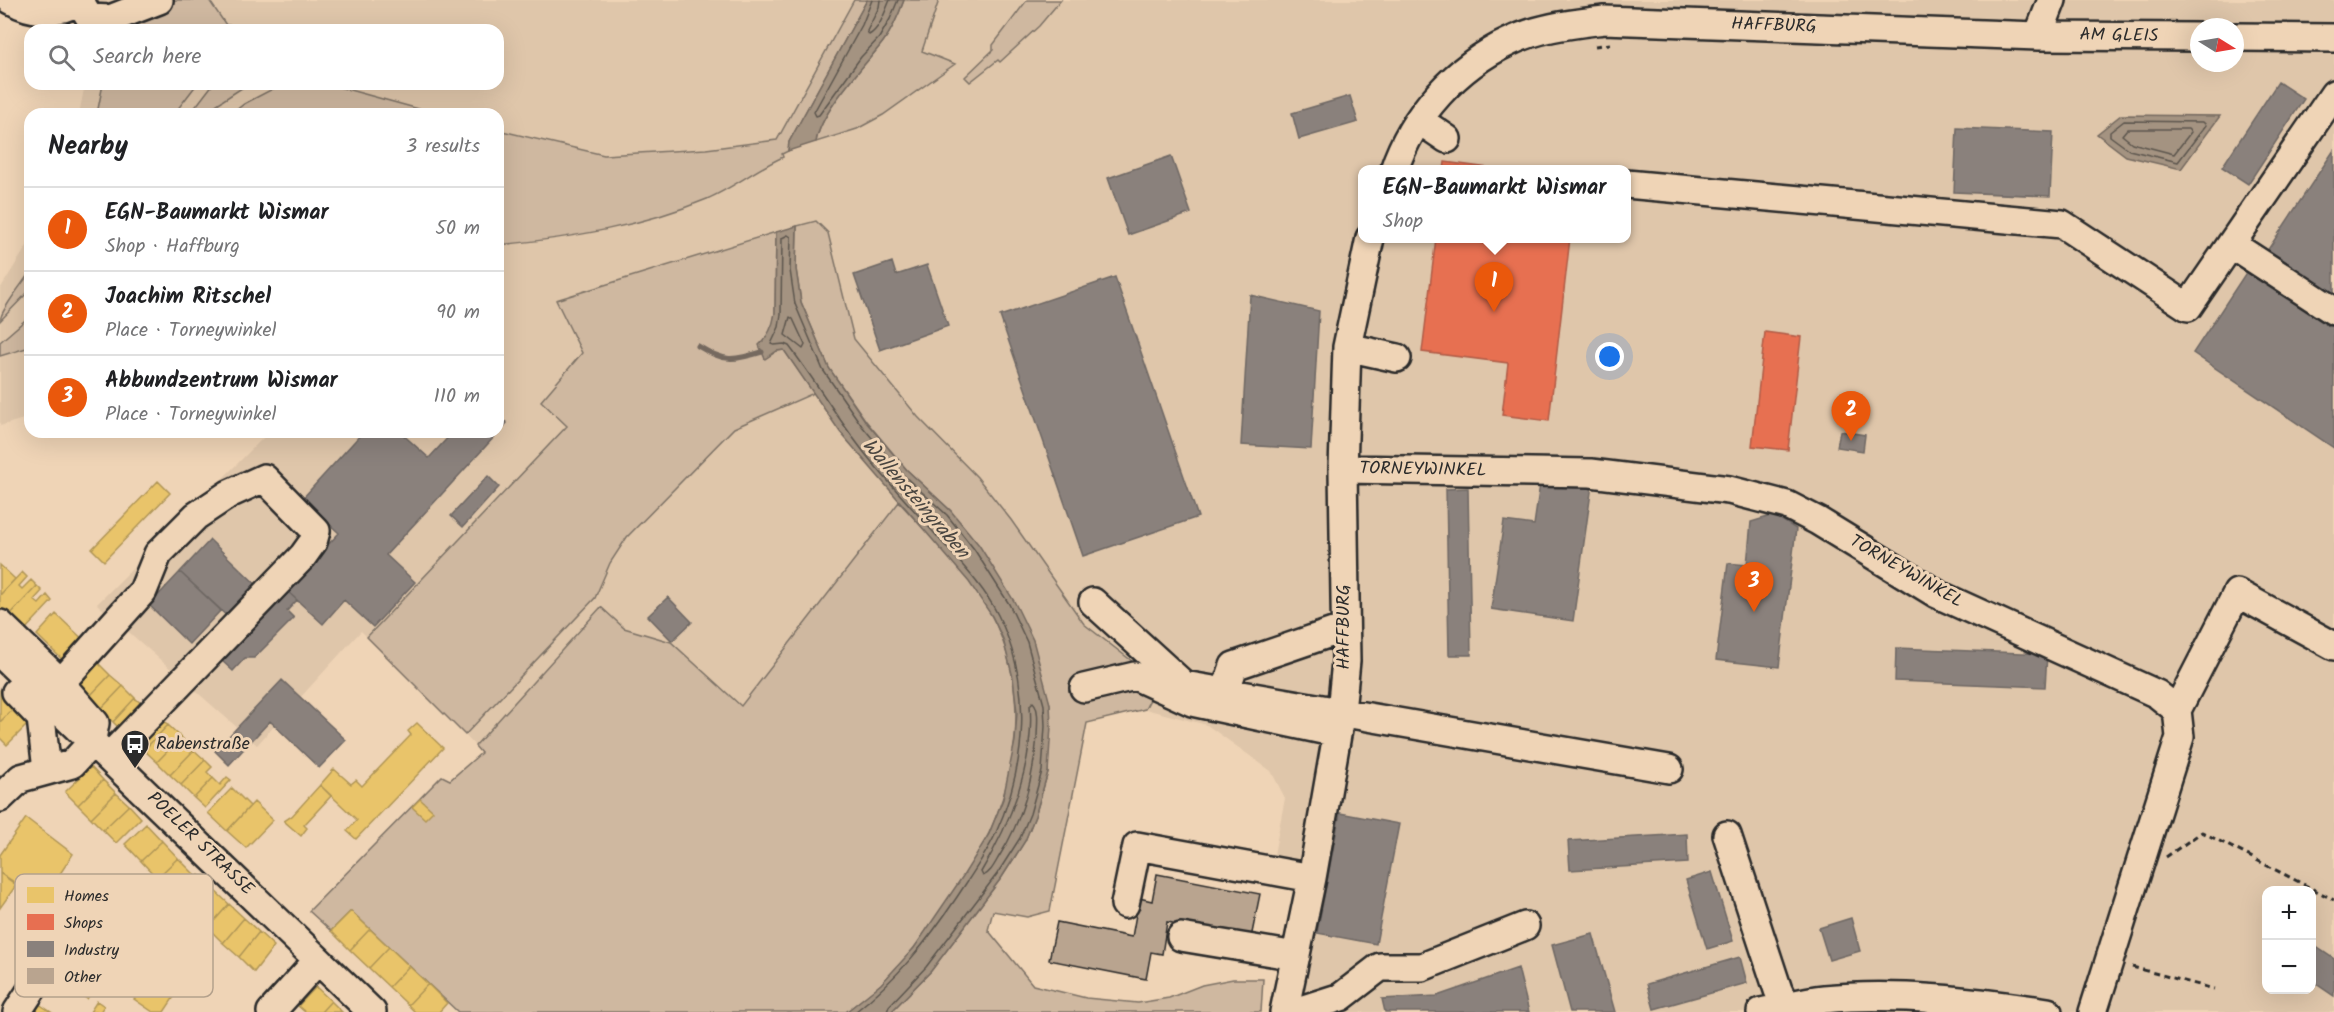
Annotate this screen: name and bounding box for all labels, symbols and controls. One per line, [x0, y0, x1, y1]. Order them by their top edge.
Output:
street label: HAFFBURG [1731, 10, 1817, 42]
north arrow [2190, 18, 2244, 72]
street label: AM GLEIS [2079, 21, 2159, 51]
search box [24, 24, 504, 90]
text: Search here [93, 40, 201, 75]
icon: search [45, 41, 78, 74]
text: Nearby [48, 126, 128, 168]
text: 3 results [406, 131, 480, 163]
popup [1358, 165, 1631, 243]
text: EGN-Baumarkt Wismar [1383, 171, 1606, 206]
text: EGN-Baumarkt Wismar [105, 196, 328, 231]
text: Shop [1383, 206, 1423, 238]
text: 1 [64, 213, 71, 245]
text: 50 m [435, 213, 480, 245]
text: Shop · Haffburg [105, 231, 240, 263]
pin: 1 [1474, 262, 1514, 312]
text: Joachim Ritschel [105, 280, 271, 315]
text: 2 [62, 297, 73, 329]
text: 90 m [436, 297, 480, 329]
text: Place · Torneywinkel [105, 315, 276, 347]
your location [1595, 342, 1624, 371]
text: Abbundzentrum Wismar [105, 364, 338, 399]
text: 3 [62, 381, 73, 413]
text: 110 m [434, 381, 480, 413]
pin: 2 [1832, 392, 1870, 441]
text: Place · Torneywinkel [105, 399, 276, 431]
water label: Wallensteingraben [853, 432, 977, 567]
street label: TORNEYWINKEL [1359, 454, 1487, 486]
street label: TORNEYWINKEL [1844, 528, 1968, 616]
pin: 3 [1734, 562, 1774, 612]
street label: HAFFBURG [1330, 584, 1359, 670]
bus stop icon: Rabenstraße [119, 728, 151, 770]
place label: Rabenstraße [156, 730, 250, 759]
street label: POELER STRASSE [140, 785, 261, 903]
legend [15, 874, 213, 997]
text: Homes [64, 884, 109, 909]
map controls [2262, 886, 2316, 994]
button: + [2262, 886, 2316, 940]
text: Shops [64, 911, 103, 936]
text: Industry [64, 938, 119, 963]
button: − [2262, 940, 2316, 994]
text: Other [64, 965, 103, 990]

